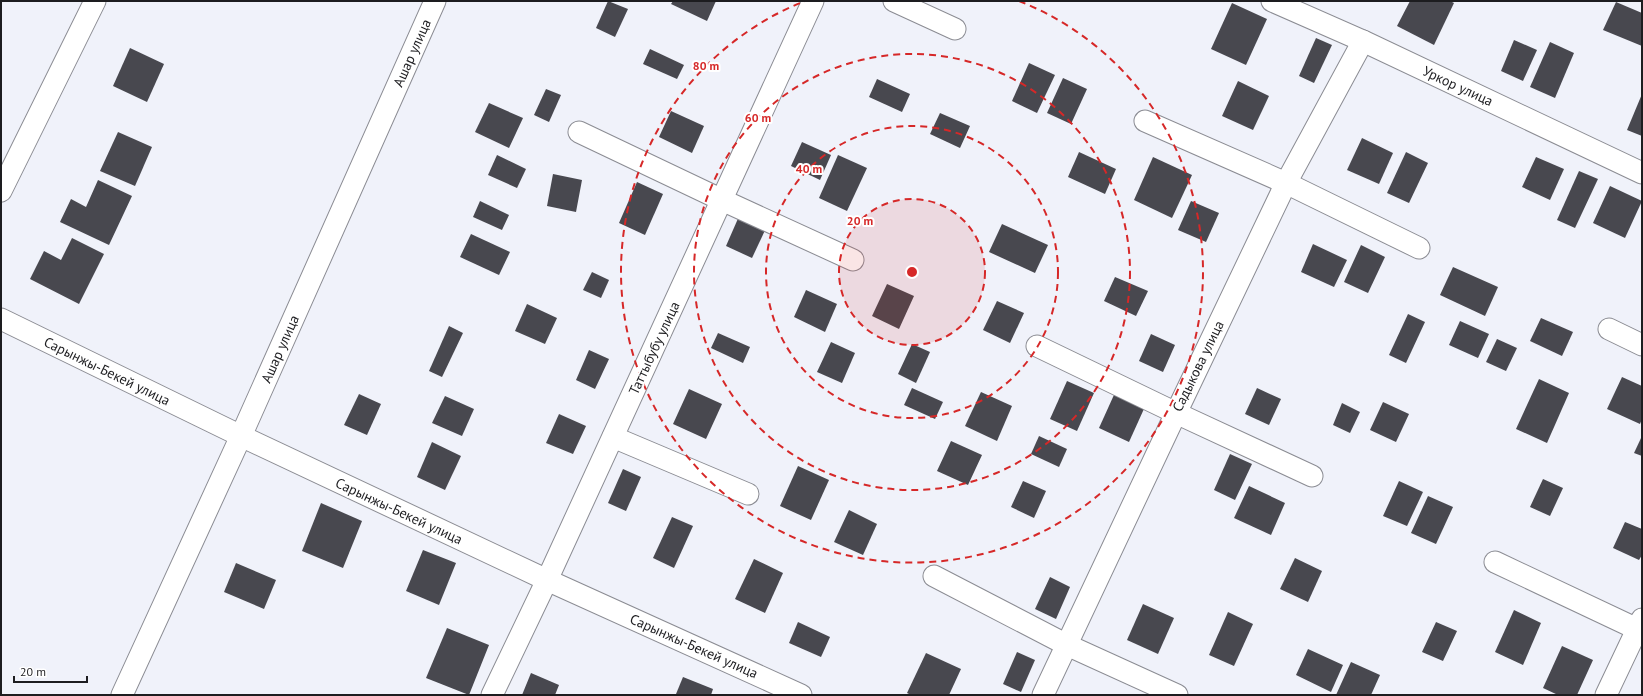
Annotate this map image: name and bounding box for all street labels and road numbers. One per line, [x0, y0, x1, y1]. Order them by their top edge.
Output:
street label: Ашар улица [389, 16, 435, 90]
street label: Уркор улица [1420, 62, 1496, 110]
street label: Таттыбубу улица [625, 299, 683, 397]
street label: Ашар улица [257, 312, 303, 386]
street label: Садыкова улица [1168, 317, 1228, 414]
street label: Сарынжы-Бекей улица [41, 333, 173, 409]
street label: Сарынжы-Бекей улица [333, 474, 466, 548]
street label: Сарынжы-Бекей улица [627, 610, 761, 682]

